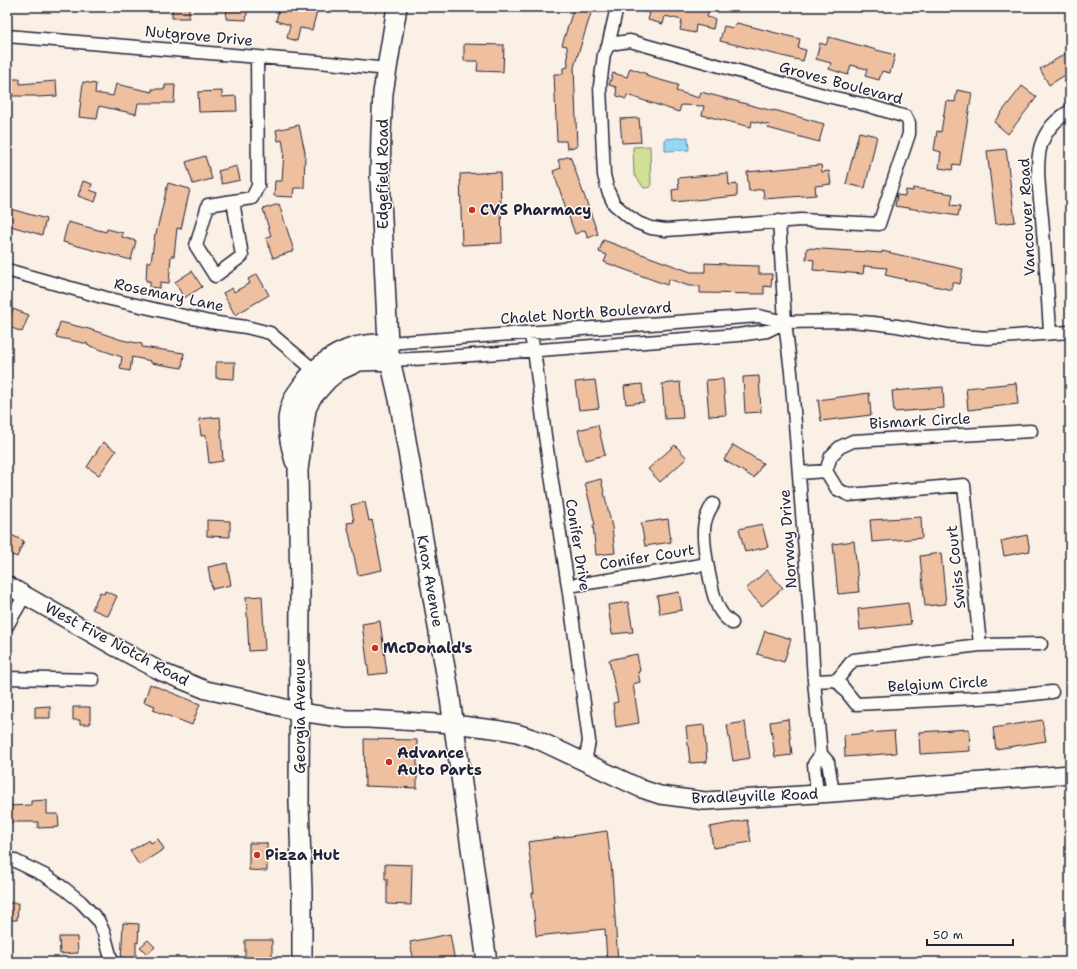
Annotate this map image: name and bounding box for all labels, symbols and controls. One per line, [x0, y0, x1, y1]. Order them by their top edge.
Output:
street label: Nutgrove Drive [144, 21, 254, 51]
street label: Groves Boulevard [777, 57, 906, 109]
street label: Edgefield Road [373, 118, 393, 229]
street label: Vancouver Road [1014, 157, 1040, 276]
place label: CVS Pharmacy [480, 200, 591, 220]
marker: CVS Pharmacy [467, 205, 477, 215]
street label: Rosemary Lane [112, 274, 226, 316]
street label: Chalet North Boulevard [500, 297, 673, 329]
street label: Bismark Circle [869, 408, 971, 434]
street label: Norway Drive [775, 489, 801, 589]
street label: Conifer Drive [561, 497, 595, 593]
street label: Swiss Court [942, 524, 970, 610]
street label: Knox Avenue [412, 533, 448, 629]
street label: Conifer Court [598, 540, 696, 574]
street label: West Five Notch Road [41, 597, 193, 691]
place label: McDonald's [383, 638, 473, 658]
marker: McDonald's [370, 643, 380, 653]
street label: Georgia Avenue [290, 658, 310, 774]
street label: Belgium Circle [887, 671, 989, 697]
place label: Advance Auto Parts [397, 743, 482, 780]
marker: Advance Auto Parts [384, 757, 394, 767]
street label: Bradleyville Road [691, 784, 819, 808]
place label: Pizza Hut [265, 845, 340, 865]
marker: Pizza Hut [252, 850, 262, 860]
scale bar [927, 921, 1013, 947]
text: 50 m [933, 927, 963, 943]

